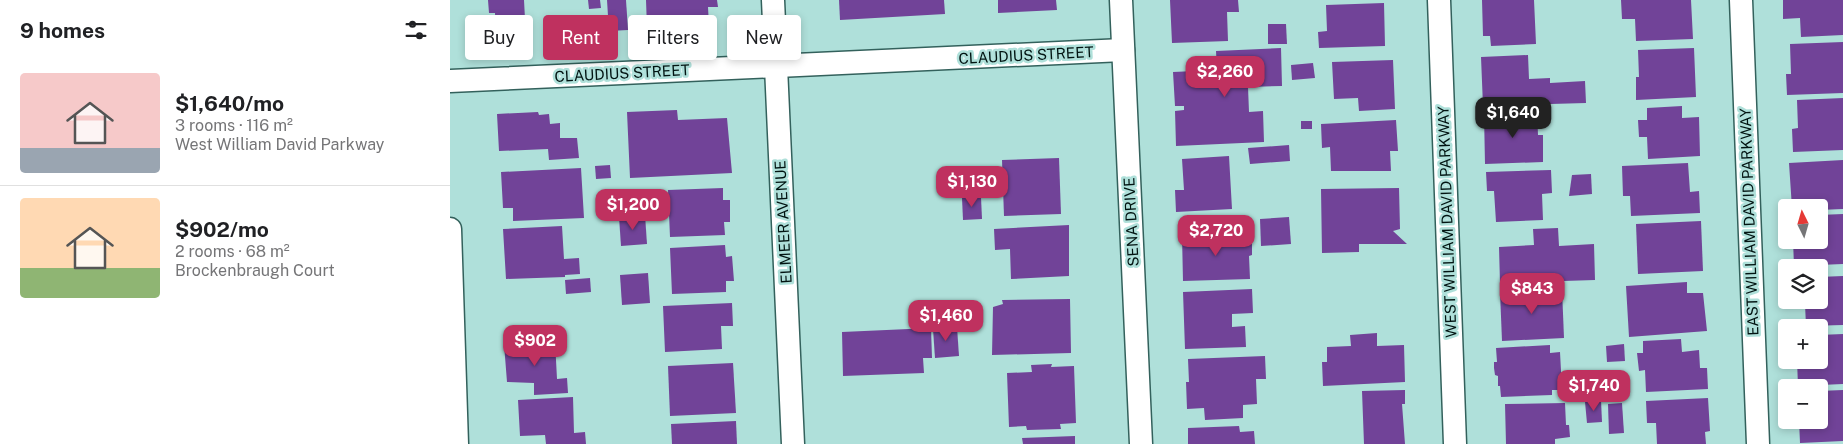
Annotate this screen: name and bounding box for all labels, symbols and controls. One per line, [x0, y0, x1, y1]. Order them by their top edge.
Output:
chip: Buy [465, 15, 533, 60]
chip: Rent [543, 15, 618, 60]
chip: Filters [628, 15, 717, 60]
chip: New [727, 15, 801, 60]
icon: filters [402, 16, 430, 44]
text: 9 homes [20, 18, 105, 43]
street label: CLAUDIUS STREET [958, 43, 1094, 67]
pin: $2,260 [1184, 56, 1266, 98]
street label: CLAUDIUS STREET [554, 61, 690, 85]
text: $2,260 [1197, 62, 1253, 81]
text: $1,640/mo [175, 91, 284, 116]
icon: home [60, 93, 120, 153]
pin: $1,640 [1472, 96, 1554, 139]
text: $1,640 [1486, 103, 1540, 122]
street label: WEST WILLIAM DAVID PARKWAY [1434, 106, 1460, 338]
street label: EAST WILLIAM DAVID PARKWAY [1737, 108, 1761, 336]
text: 3 rooms · 116 m² [175, 116, 293, 135]
text: West William David Parkway [175, 135, 384, 154]
street label: ELMEER AVENUE [771, 160, 795, 284]
pin: $1,130 [931, 166, 1013, 208]
text: $1,130 [947, 172, 997, 191]
street label: SENA DRIVE [1120, 177, 1142, 267]
pin: $1,200 [592, 188, 674, 231]
text: $1,200 [606, 195, 660, 214]
north arrow [1778, 199, 1828, 249]
map controls [1778, 199, 1828, 429]
pin: $2,720 [1175, 214, 1257, 257]
text: $902/mo [175, 217, 269, 242]
icon: home [60, 218, 120, 278]
text: $2,720 [1189, 221, 1243, 240]
text: 2 rooms · 68 m² [175, 242, 290, 261]
button: layers [1778, 259, 1828, 309]
text: Brockenbraugh Court [175, 261, 335, 280]
pin: $843 [1502, 272, 1562, 315]
text: $843 [1511, 279, 1553, 298]
pin: $1,460 [905, 300, 987, 342]
text: $1,460 [919, 306, 973, 325]
button: + [1778, 319, 1828, 369]
pin: $902 [505, 324, 565, 367]
text: $902 [514, 331, 556, 350]
pin: $1,740 [1553, 370, 1635, 412]
text: $1,740 [1568, 376, 1620, 395]
button: − [1778, 379, 1828, 429]

